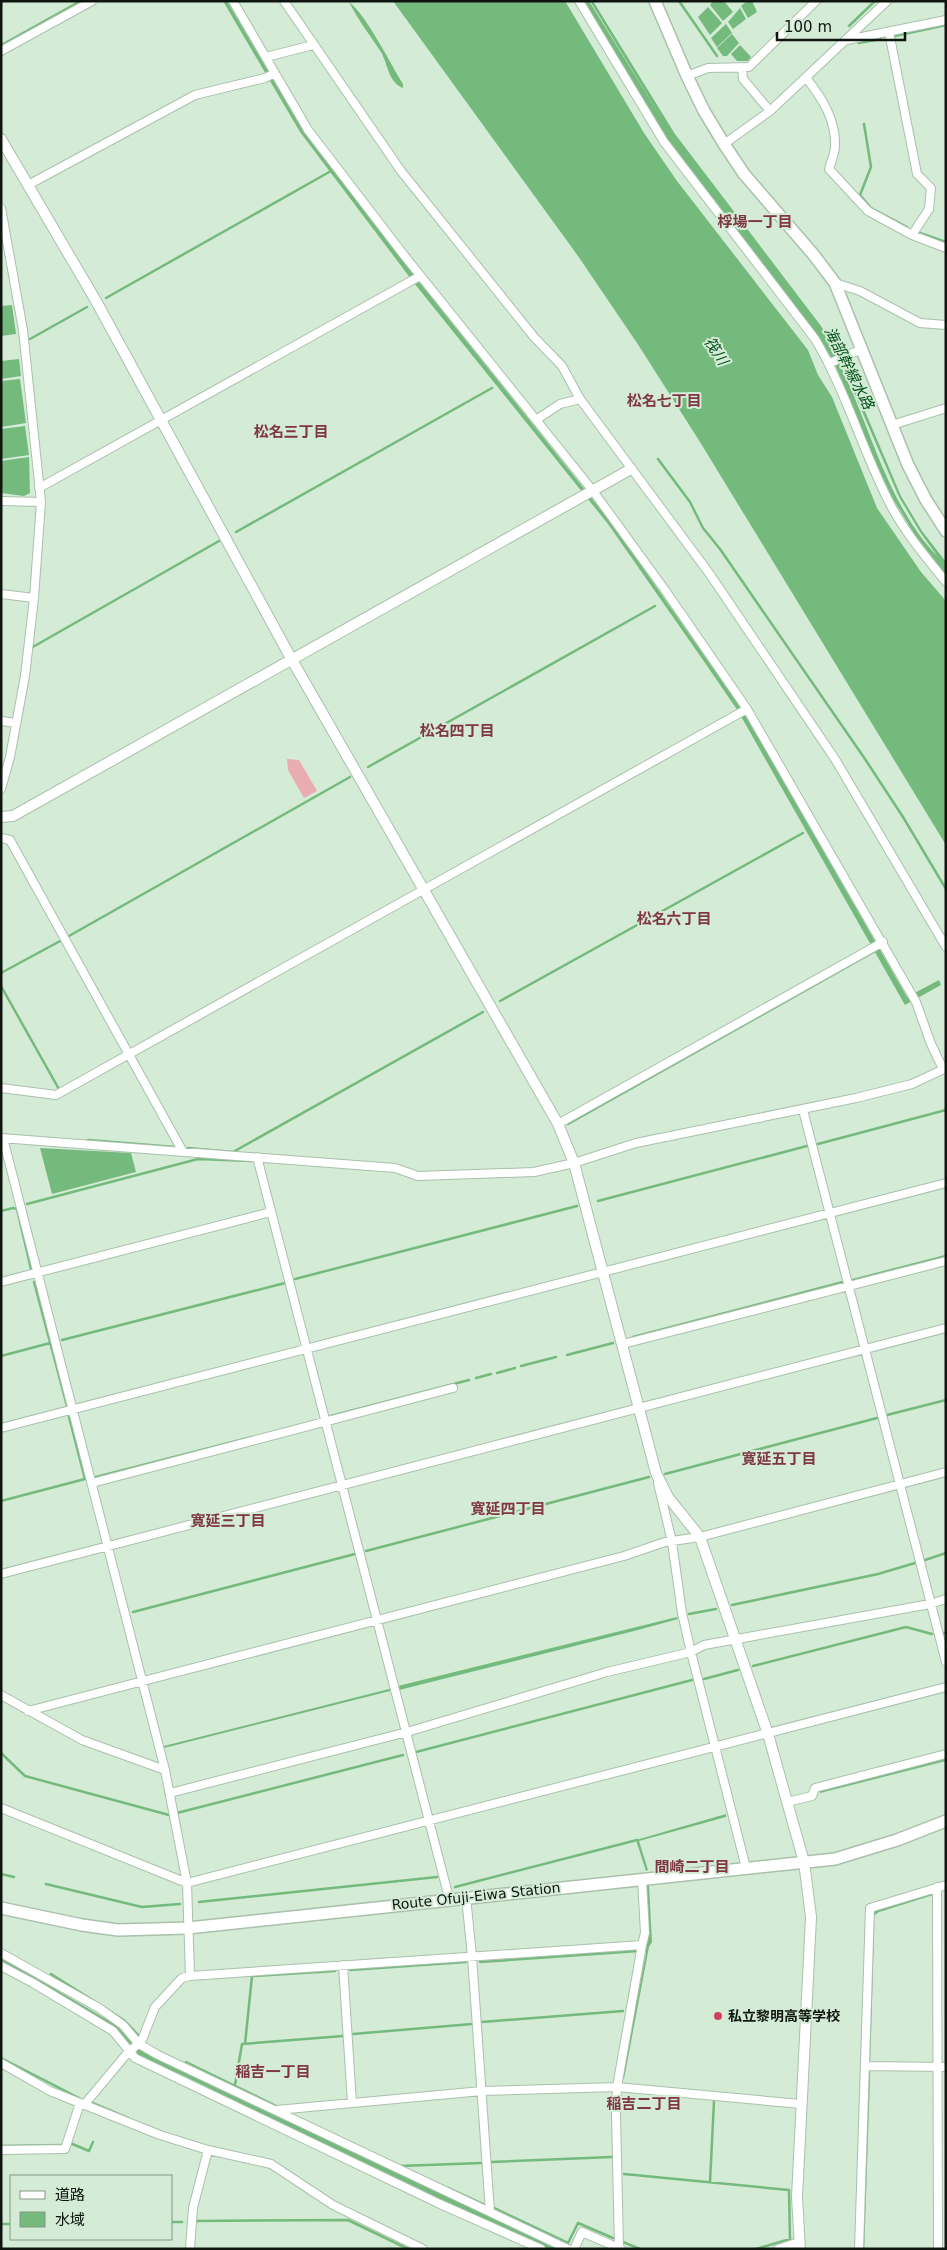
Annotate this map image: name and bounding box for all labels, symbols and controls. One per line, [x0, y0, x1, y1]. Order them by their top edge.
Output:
scale bar [777, 10, 904, 42]
text: 100 m [784, 18, 832, 36]
district label: 桴場一丁目 [717, 213, 793, 231]
water label: 海部幹線水路 [821, 324, 878, 414]
water label: 筏川 [700, 334, 733, 370]
district label: 松名七丁目 [626, 392, 702, 410]
district label: 松名三丁目 [253, 423, 329, 441]
district label: 松名四丁目 [419, 722, 495, 740]
district label: 松名六丁目 [636, 910, 712, 928]
district label: 寛延五丁目 [741, 1450, 817, 1468]
district label: 寛延四丁目 [470, 1500, 546, 1518]
district label: 寛延三丁目 [190, 1512, 266, 1530]
district label: 間崎二丁目 [654, 1858, 730, 1876]
street label: Route Ofuji-Eiwa Station [391, 1879, 561, 1913]
place label: 私立黎明高等学校 [728, 2008, 840, 2024]
marker: 私立黎明高等学校 [712, 2010, 724, 2022]
district label: 稲吉一丁目 [235, 2063, 311, 2081]
district label: 稲吉二丁目 [606, 2095, 682, 2113]
legend [10, 2175, 172, 2240]
text: 道路 [55, 2186, 85, 2204]
text: 水域 [55, 2211, 85, 2229]

